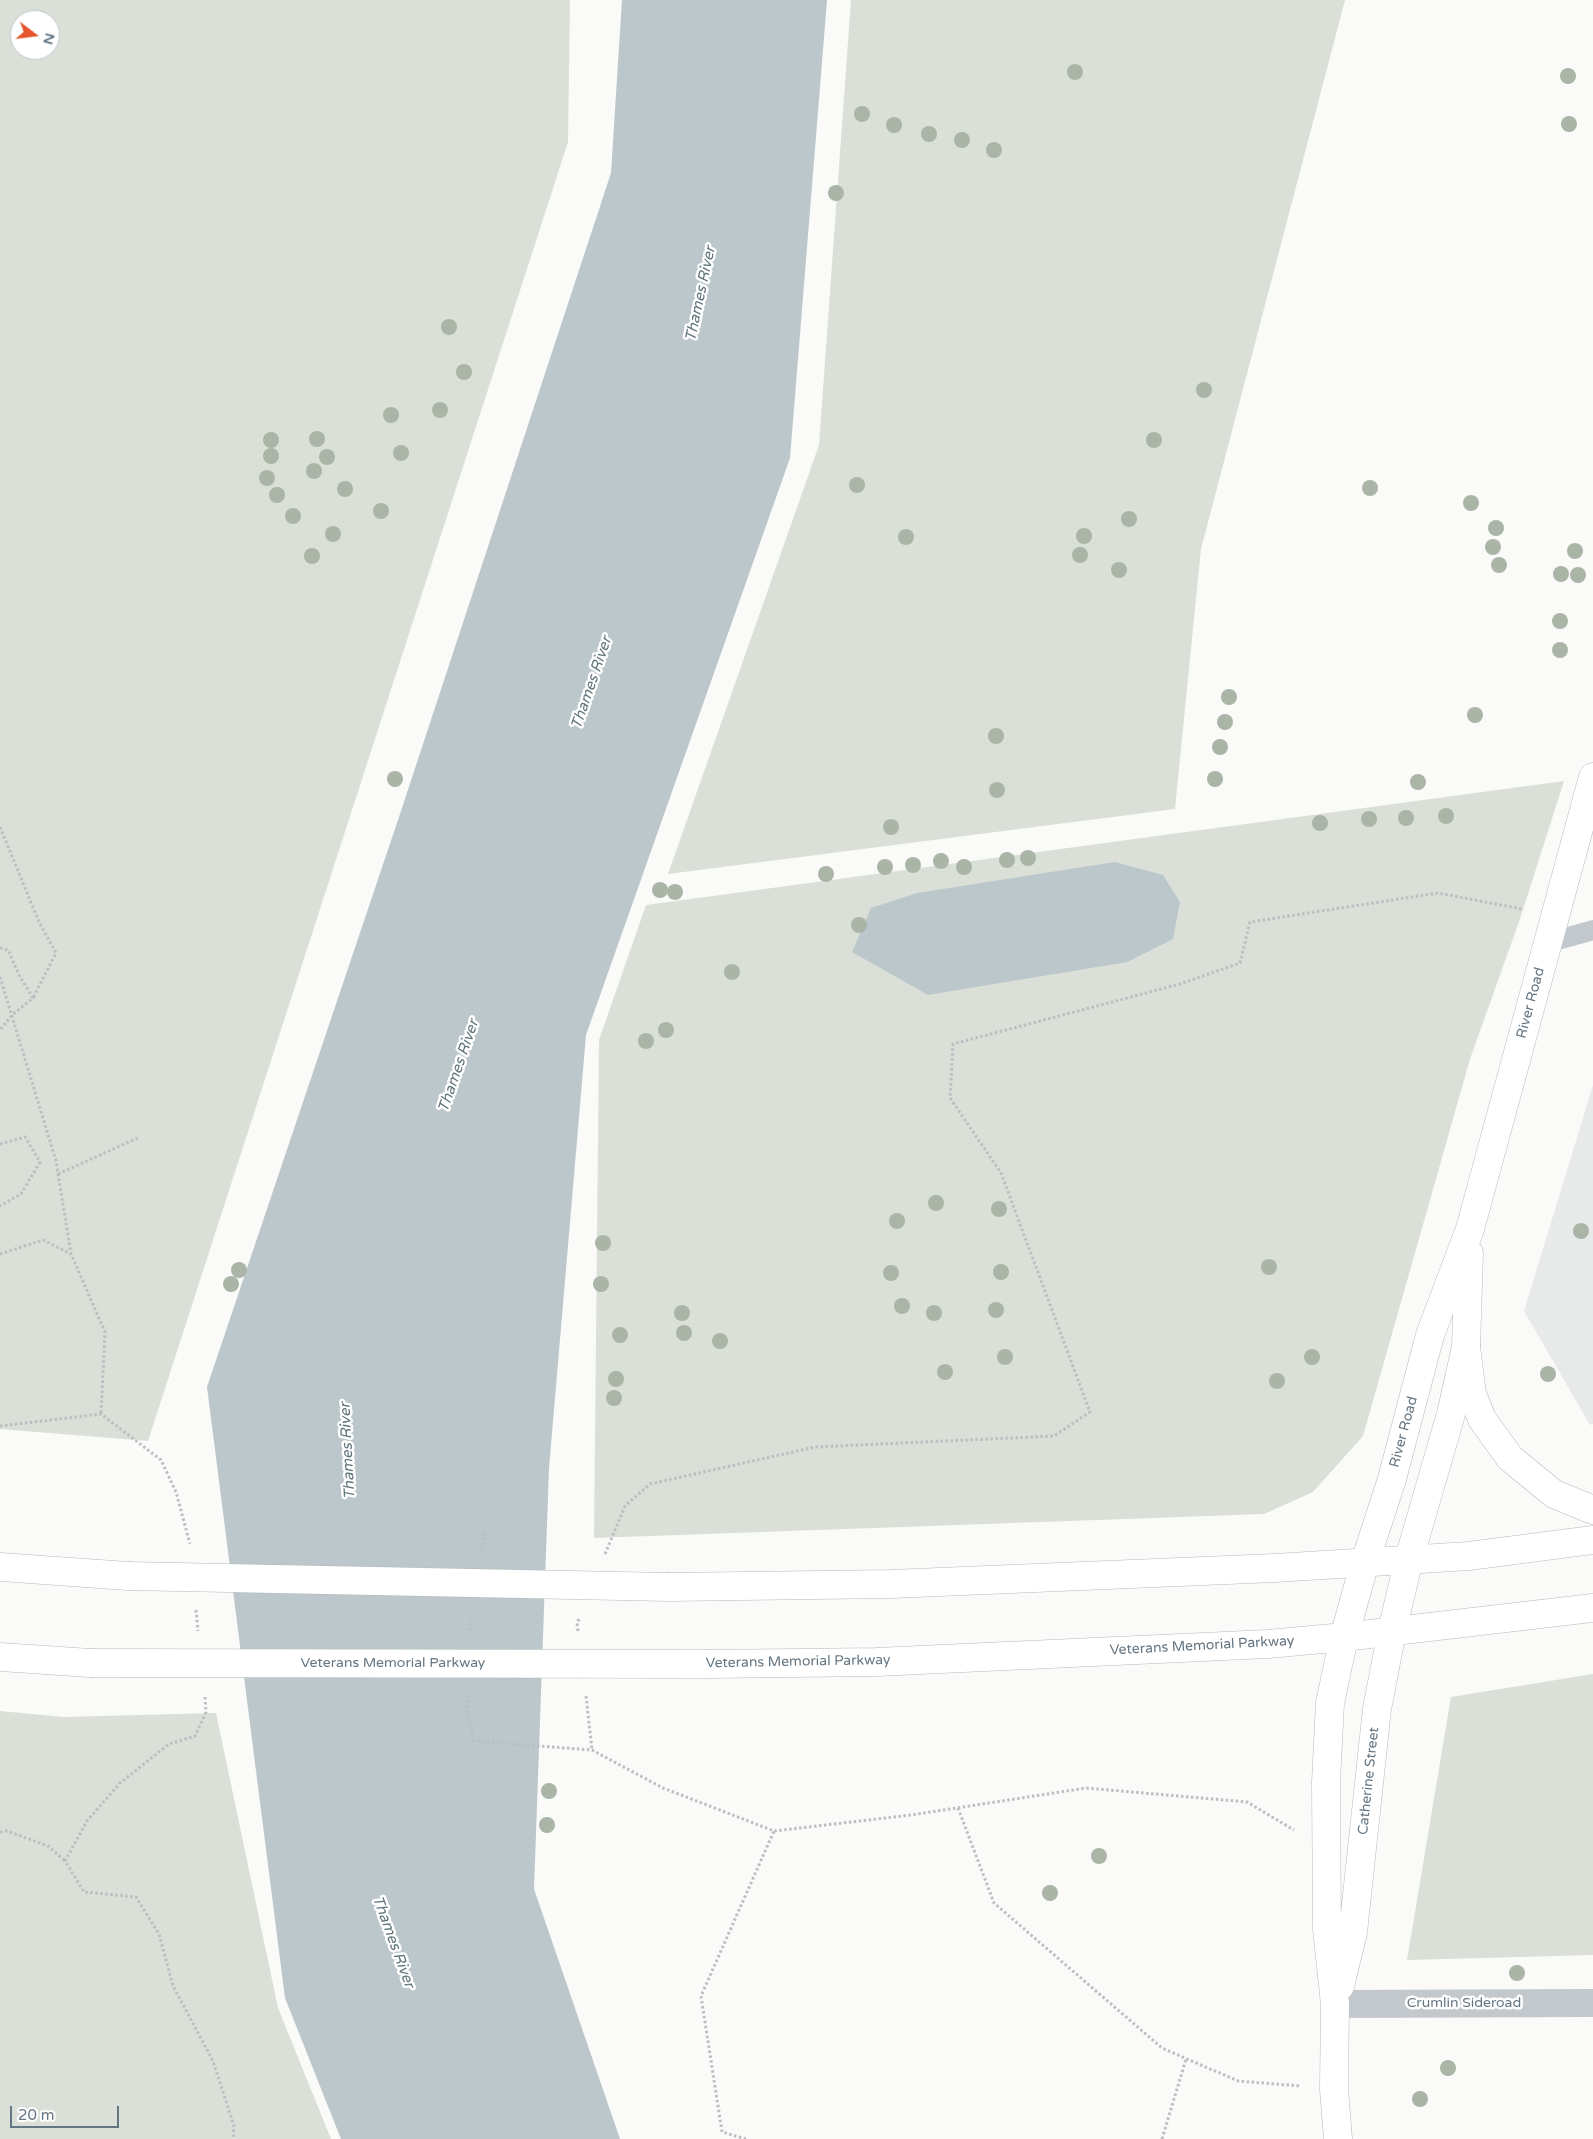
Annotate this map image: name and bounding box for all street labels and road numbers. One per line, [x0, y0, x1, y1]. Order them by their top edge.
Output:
street label: River Road [1513, 966, 1549, 1040]
street label: River Road [1386, 1395, 1422, 1469]
street label: Veterans Memorial Parkway [1109, 1633, 1295, 1659]
street label: Veterans Memorial Parkway [705, 1652, 891, 1672]
street label: Veterans Memorial Parkway [301, 1655, 485, 1671]
street label: Catherine Street [1355, 1726, 1383, 1836]
street label: Crumlin Sideroad [1407, 1995, 1521, 2011]

